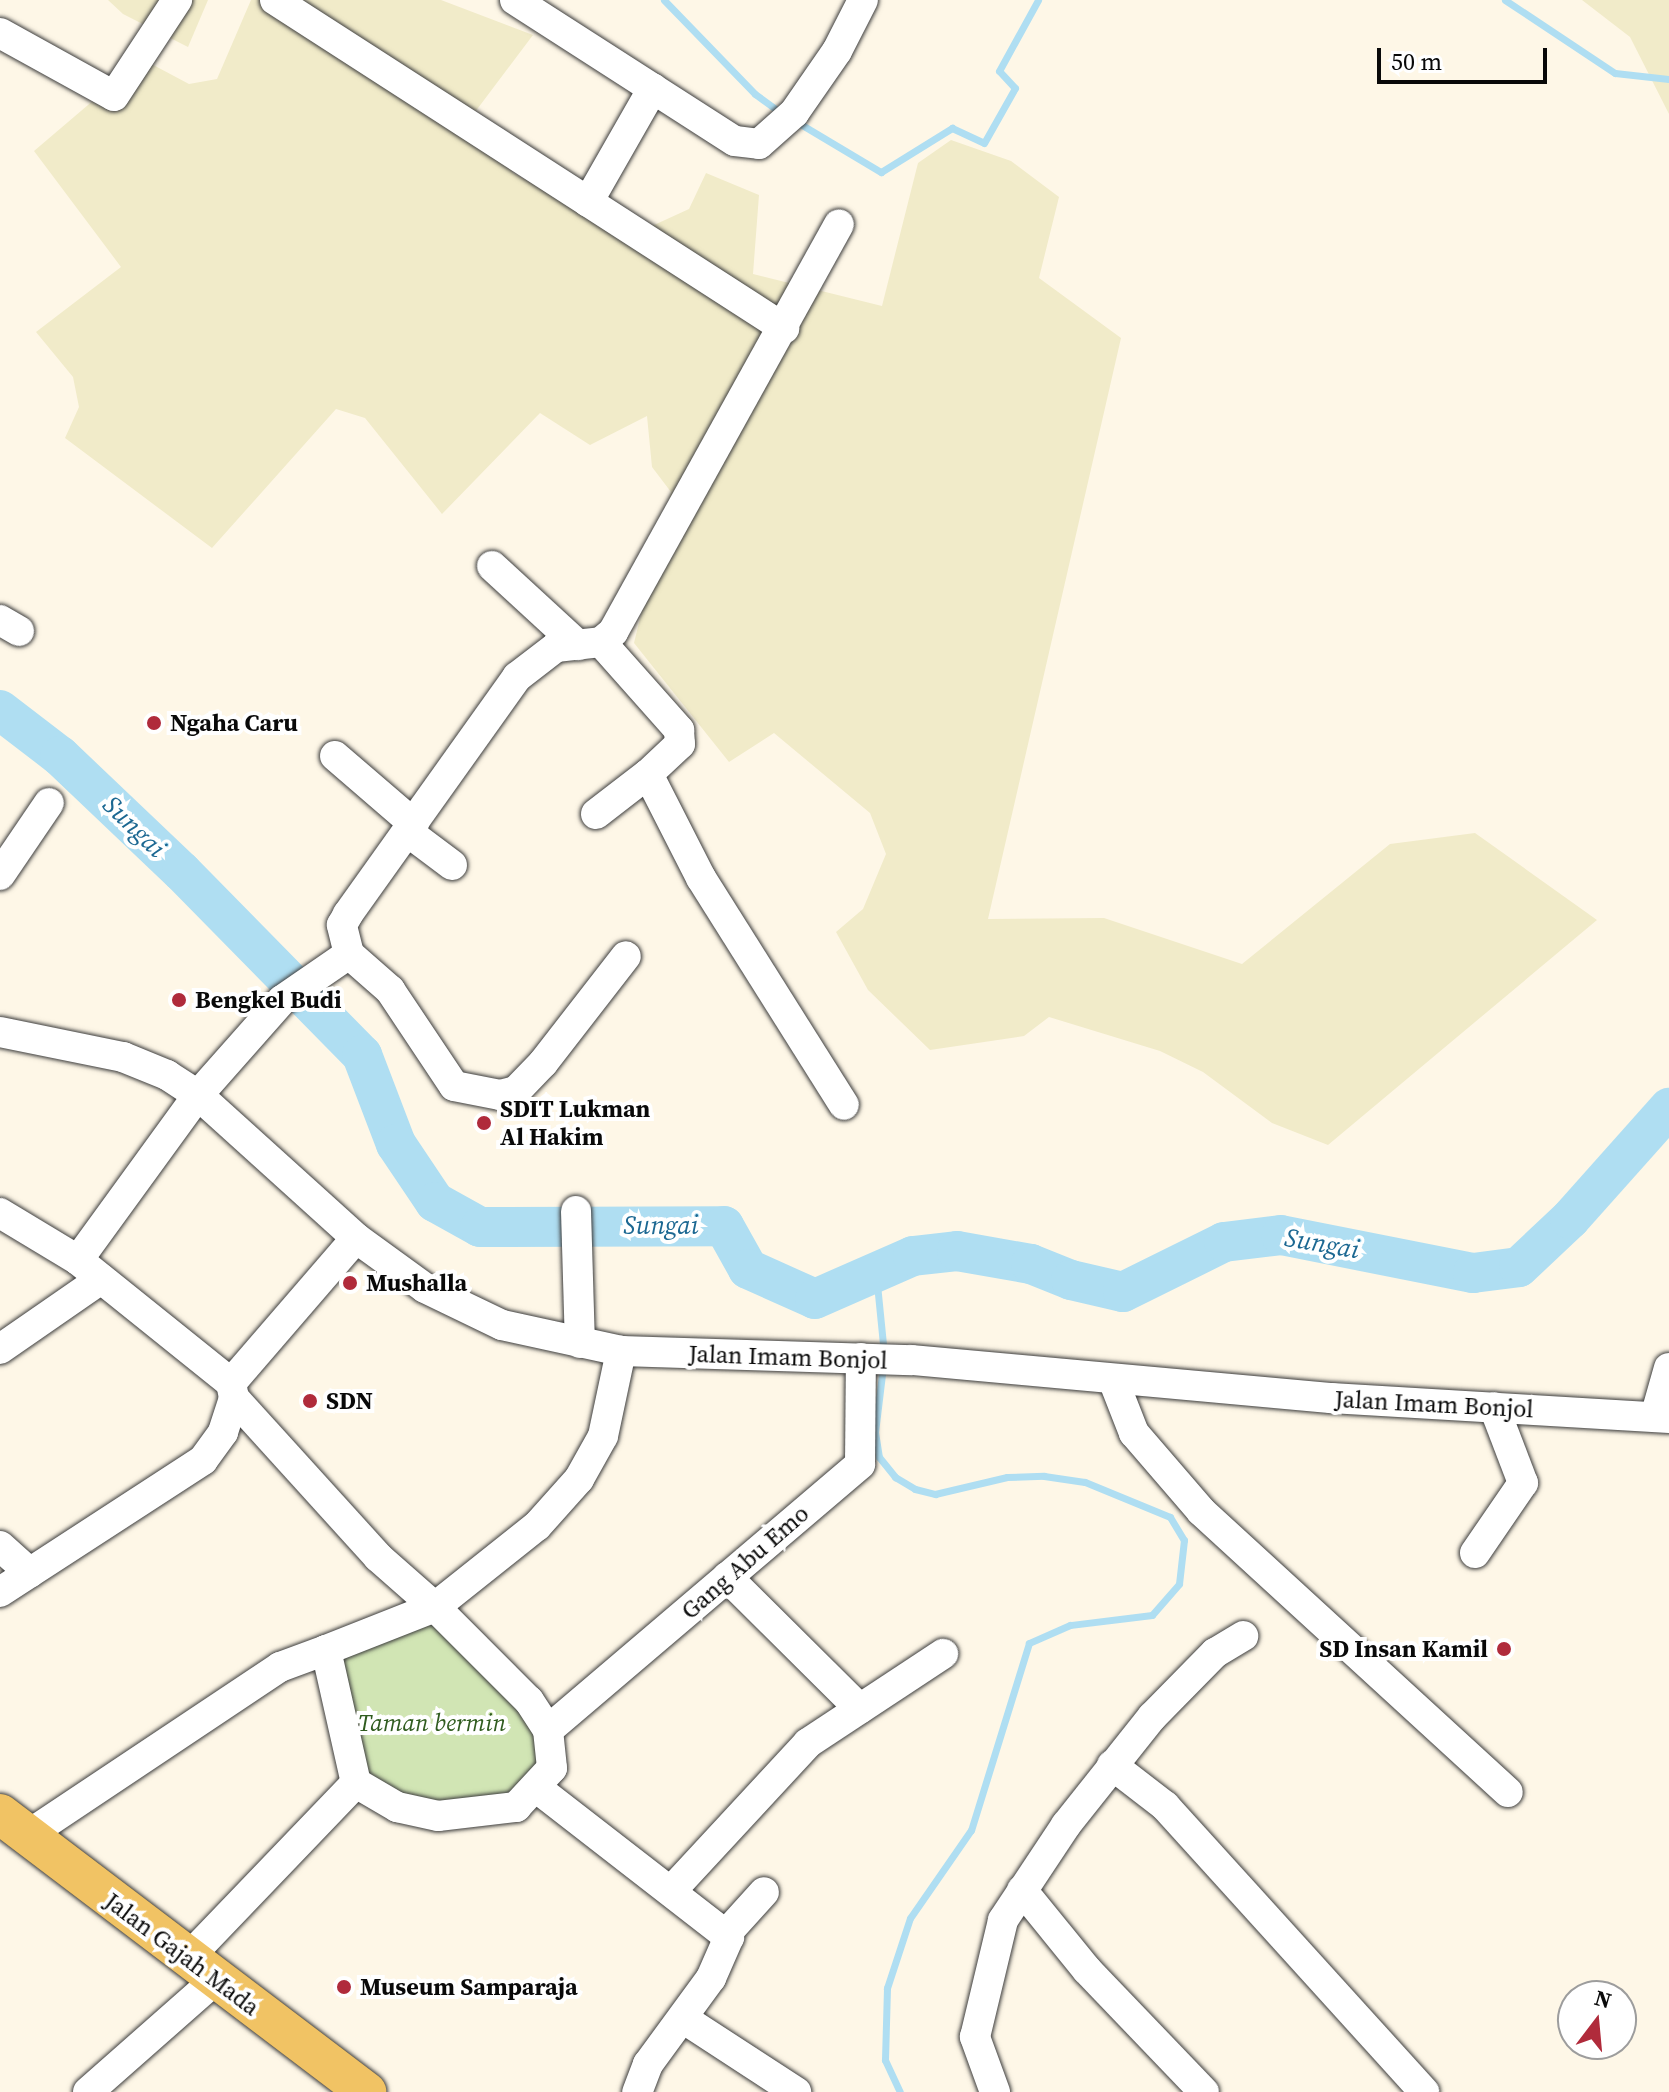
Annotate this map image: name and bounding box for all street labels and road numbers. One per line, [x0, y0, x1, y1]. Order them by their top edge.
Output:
street label: Jalan Imam Bonjol [688, 1339, 888, 1375]
street label: Jalan Imam Bonjol [1334, 1384, 1534, 1424]
street label: Gang Abu Emo [675, 1499, 815, 1625]
street label: Jalan Gajah Mada [99, 1886, 265, 2022]

